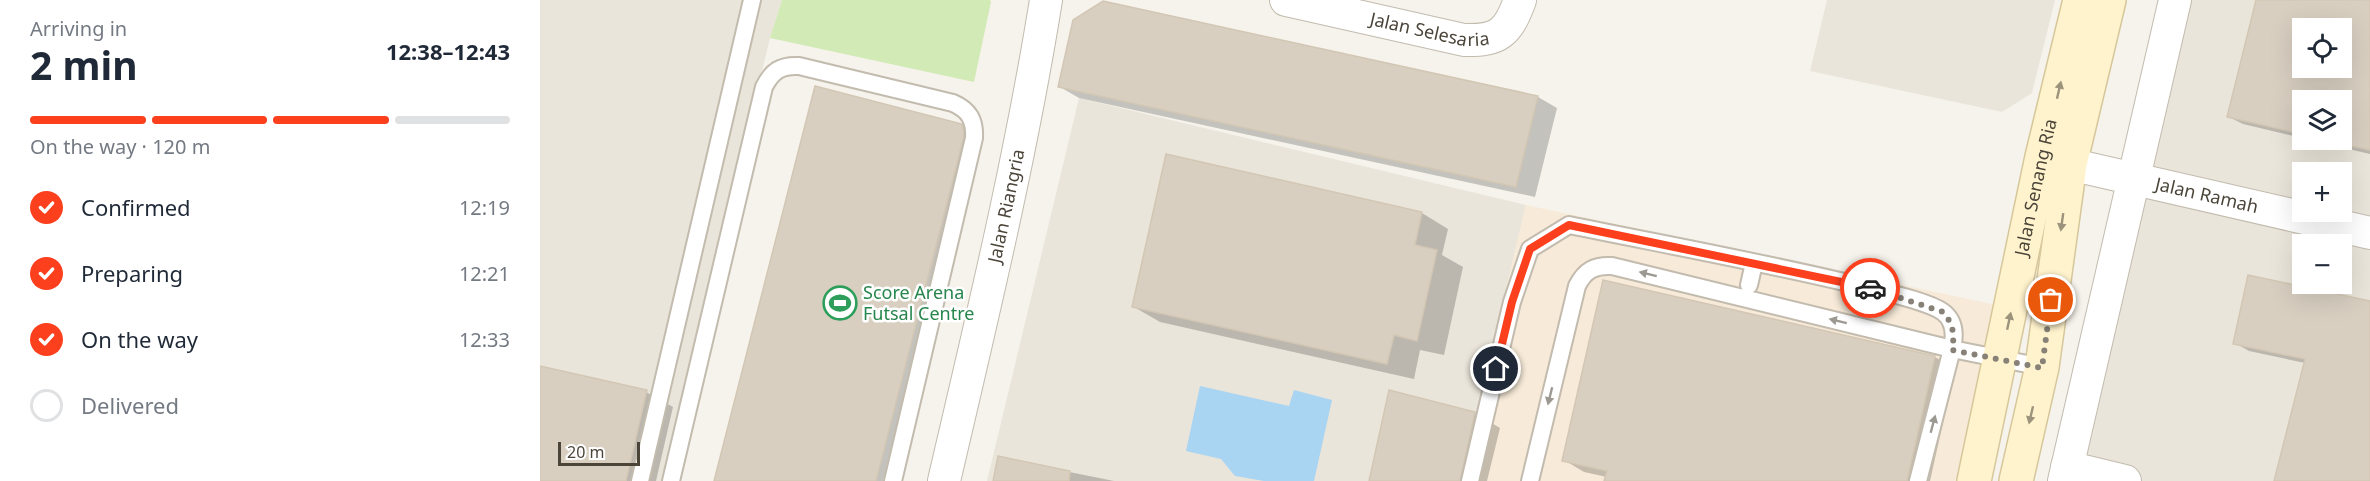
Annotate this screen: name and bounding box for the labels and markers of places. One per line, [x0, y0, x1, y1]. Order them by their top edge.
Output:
pin [2025, 274, 2076, 325]
place label: Score Arena Futsal Centre [863, 280, 974, 325]
sports icon: Score Arena Futsal Centre [822, 285, 858, 321]
pin [1470, 343, 1521, 394]

